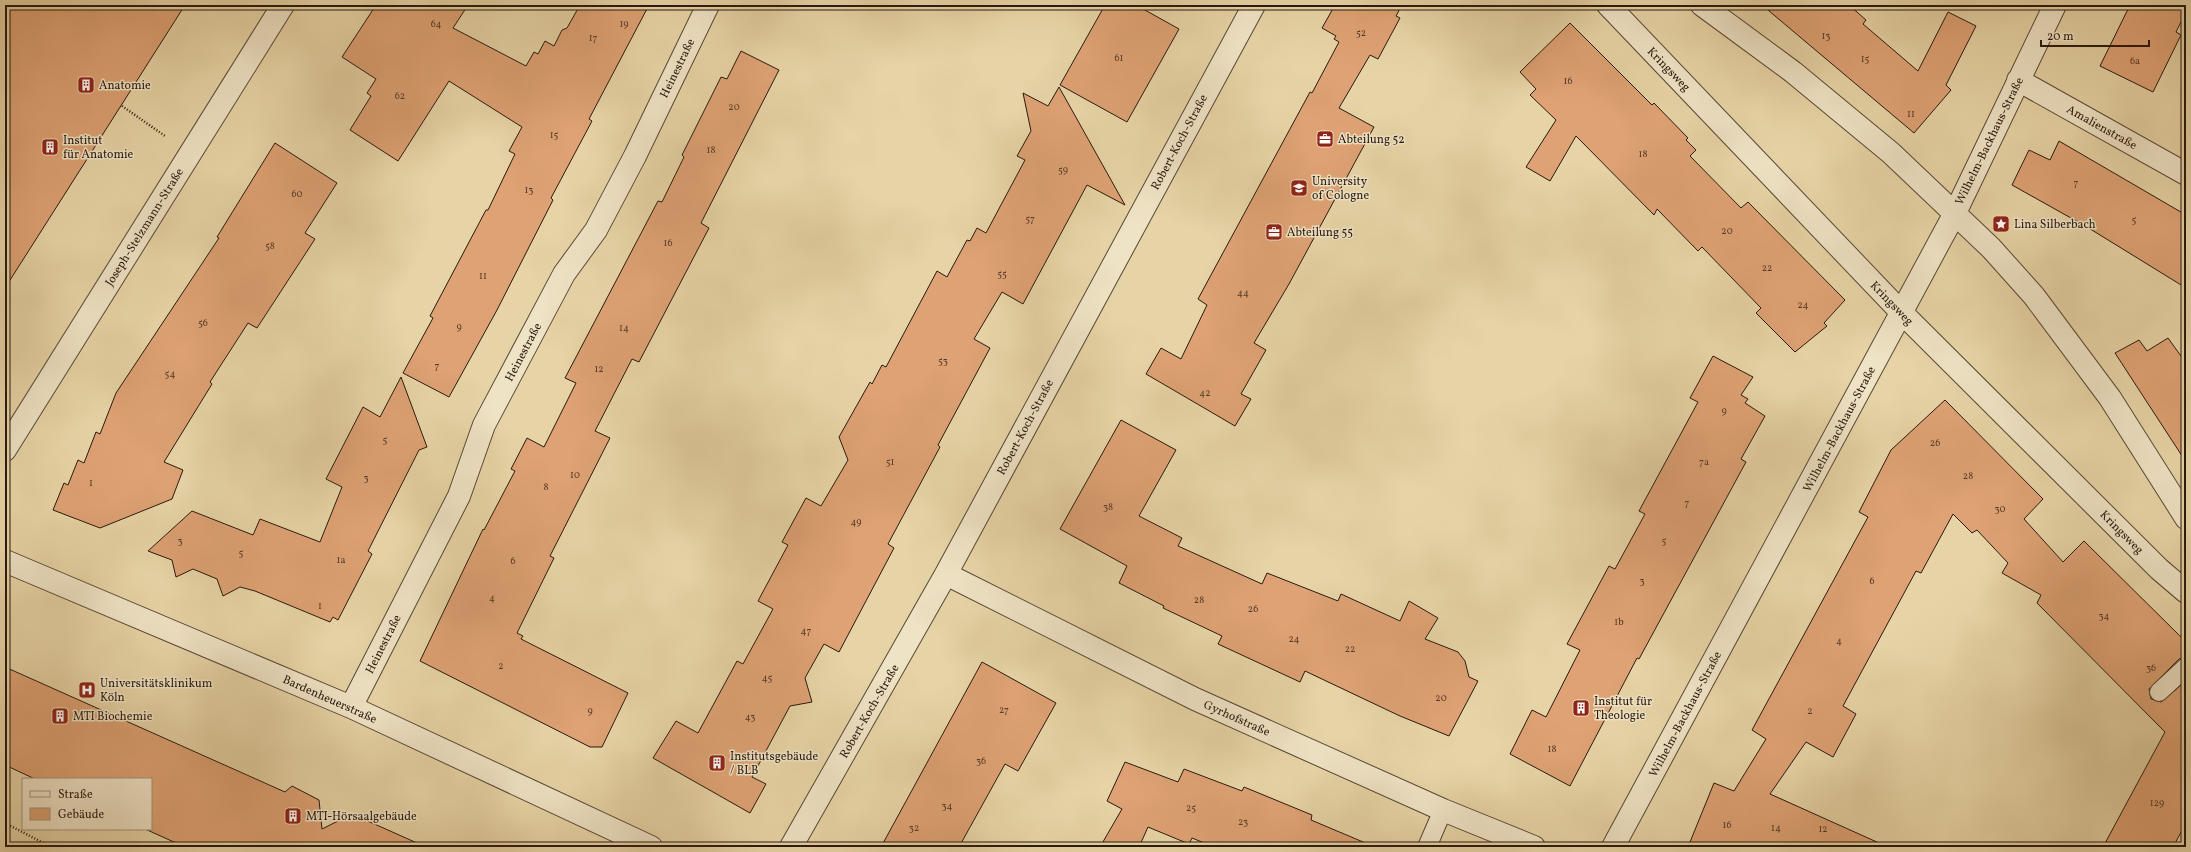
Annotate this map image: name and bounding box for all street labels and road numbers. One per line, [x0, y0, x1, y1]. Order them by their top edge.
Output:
street label: Heinestraße [657, 36, 699, 101]
street label: Kringsweg [1643, 44, 1693, 95]
street label: Wilhelm-Backhaus-Straße [1952, 75, 2028, 208]
street label: Robert-Koch-Straße [1148, 92, 1212, 193]
street label: Amalienstraße [2063, 102, 2140, 154]
street label: Joseph-Stelzmann-Straße [102, 165, 188, 290]
street label: Kringsweg [1866, 278, 1916, 329]
street label: Heinestraße [502, 320, 546, 385]
street label: Wilhelm-Backhaus-Straße [1800, 363, 1880, 495]
street label: Robert-Koch-Straße [994, 377, 1058, 478]
street label: Kringsweg [2096, 507, 2147, 558]
street label: Heinestraße [362, 612, 406, 677]
street label: Wilhelm-Backhaus-Straße [1646, 648, 1726, 780]
street label: Robert-Koch-Straße [836, 661, 903, 761]
street label: Bardenheuerstraße [280, 672, 380, 728]
street label: Gyrhofstraße [1201, 697, 1273, 741]

